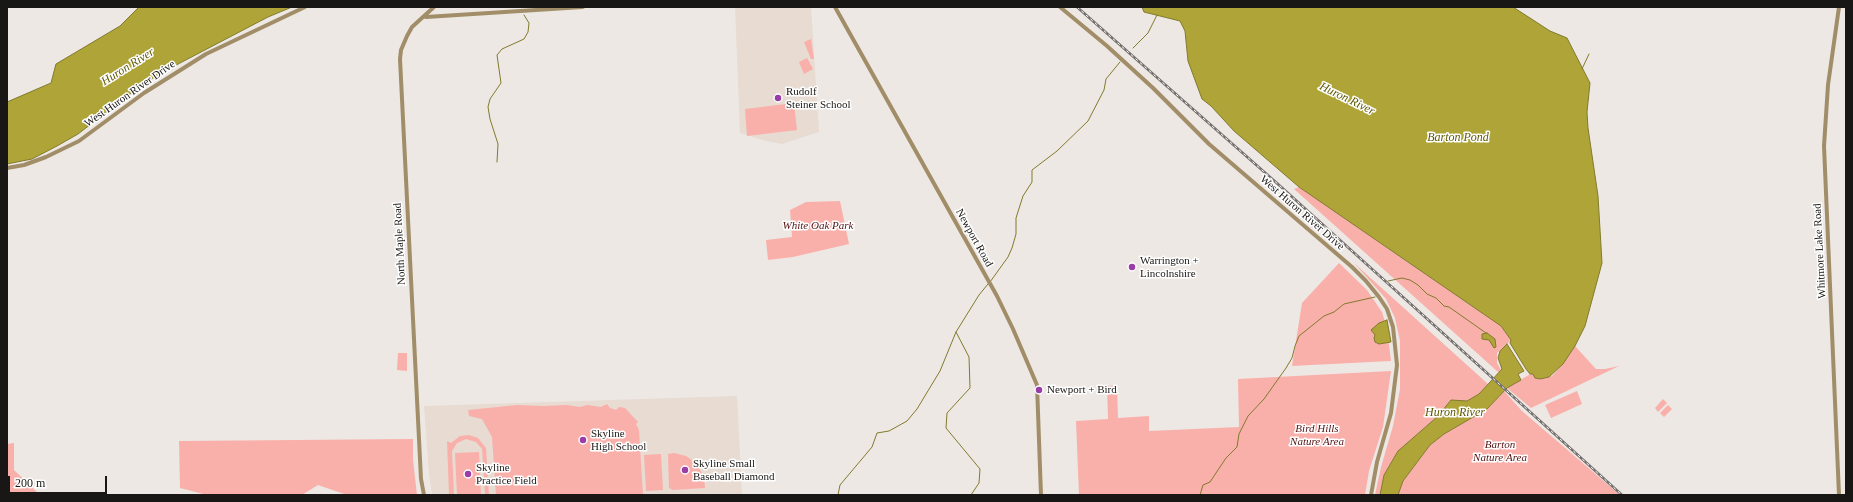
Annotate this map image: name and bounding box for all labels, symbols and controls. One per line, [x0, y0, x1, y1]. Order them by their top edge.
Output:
water label: Huron River [99, 45, 157, 89]
street label: West Huron River Drive [82, 58, 178, 130]
water label: Huron River [1317, 79, 1377, 119]
place label: Rudolf Steiner School [786, 85, 850, 111]
marker: Rudolf Steiner School [773, 93, 783, 103]
water label: Barton Pond [1427, 131, 1489, 145]
street label: West Huron River Drive [1257, 173, 1347, 253]
street label: North Maple Road [391, 202, 409, 286]
street label: Whitmore Lake Road [1811, 203, 1829, 299]
street label: Newport Road [953, 207, 995, 269]
park label: White Oak Park [783, 219, 853, 233]
place label: Warrington + Lincolnshire [1140, 254, 1199, 280]
marker: Warrington + Lincolnshire [1127, 262, 1137, 272]
place label: Newport + Bird [1047, 383, 1117, 397]
marker: Newport + Bird [1034, 385, 1044, 395]
water label: Huron River [1425, 406, 1485, 420]
park label: Bird Hills Nature Area [1290, 422, 1344, 448]
place label: Skyline High School [591, 427, 646, 453]
marker: Skyline High School [578, 435, 588, 445]
park label: Barton Nature Area [1473, 438, 1527, 464]
place label: Skyline Small Baseball Diamond [693, 457, 775, 483]
place label: Skyline Practice Field [476, 461, 537, 487]
marker: Skyline Small Baseball Diamond [680, 465, 690, 475]
scale bar [10, 468, 109, 494]
marker: Skyline Practice Field [463, 469, 473, 479]
text: 200 m [15, 476, 45, 490]

